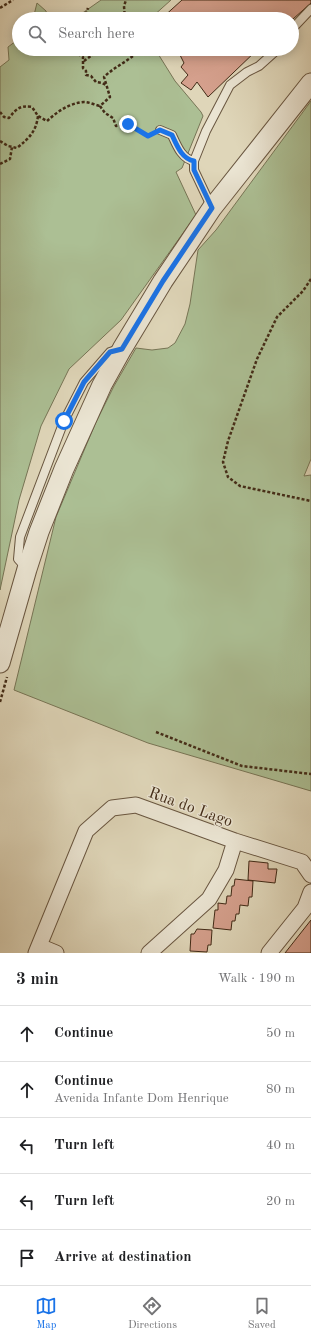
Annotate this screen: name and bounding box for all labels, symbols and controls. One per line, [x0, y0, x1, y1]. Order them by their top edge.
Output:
search box [12, 12, 299, 56]
icon: search [26, 23, 48, 45]
text: Search here [58, 27, 135, 42]
route end [119, 115, 137, 133]
route start [55, 412, 73, 430]
street label: Rua do Lago [146, 785, 235, 831]
text: 3 min [16, 971, 59, 988]
text: Walk · 190 m [218, 972, 295, 985]
icon: ahead [16, 1023, 38, 1045]
text: Continue [54, 1026, 113, 1041]
text: 50 m [266, 1027, 295, 1040]
text: Continue [54, 1074, 113, 1089]
icon: ahead [16, 1079, 38, 1101]
text: 80 m [266, 1083, 295, 1096]
text: Avenida Infante Dom Henrique [54, 1092, 229, 1105]
icon: left [16, 1135, 38, 1157]
text: Turn left [54, 1138, 114, 1153]
text: 40 m [266, 1139, 295, 1152]
icon: left [16, 1191, 38, 1213]
text: Turn left [54, 1194, 114, 1209]
text: 20 m [266, 1195, 295, 1208]
icon: arrive [16, 1247, 38, 1269]
text: Arrive at destination [54, 1250, 192, 1265]
tab: Map [35, 1295, 57, 1333]
tab: Directions [128, 1295, 177, 1333]
tab: Saved [248, 1295, 276, 1333]

